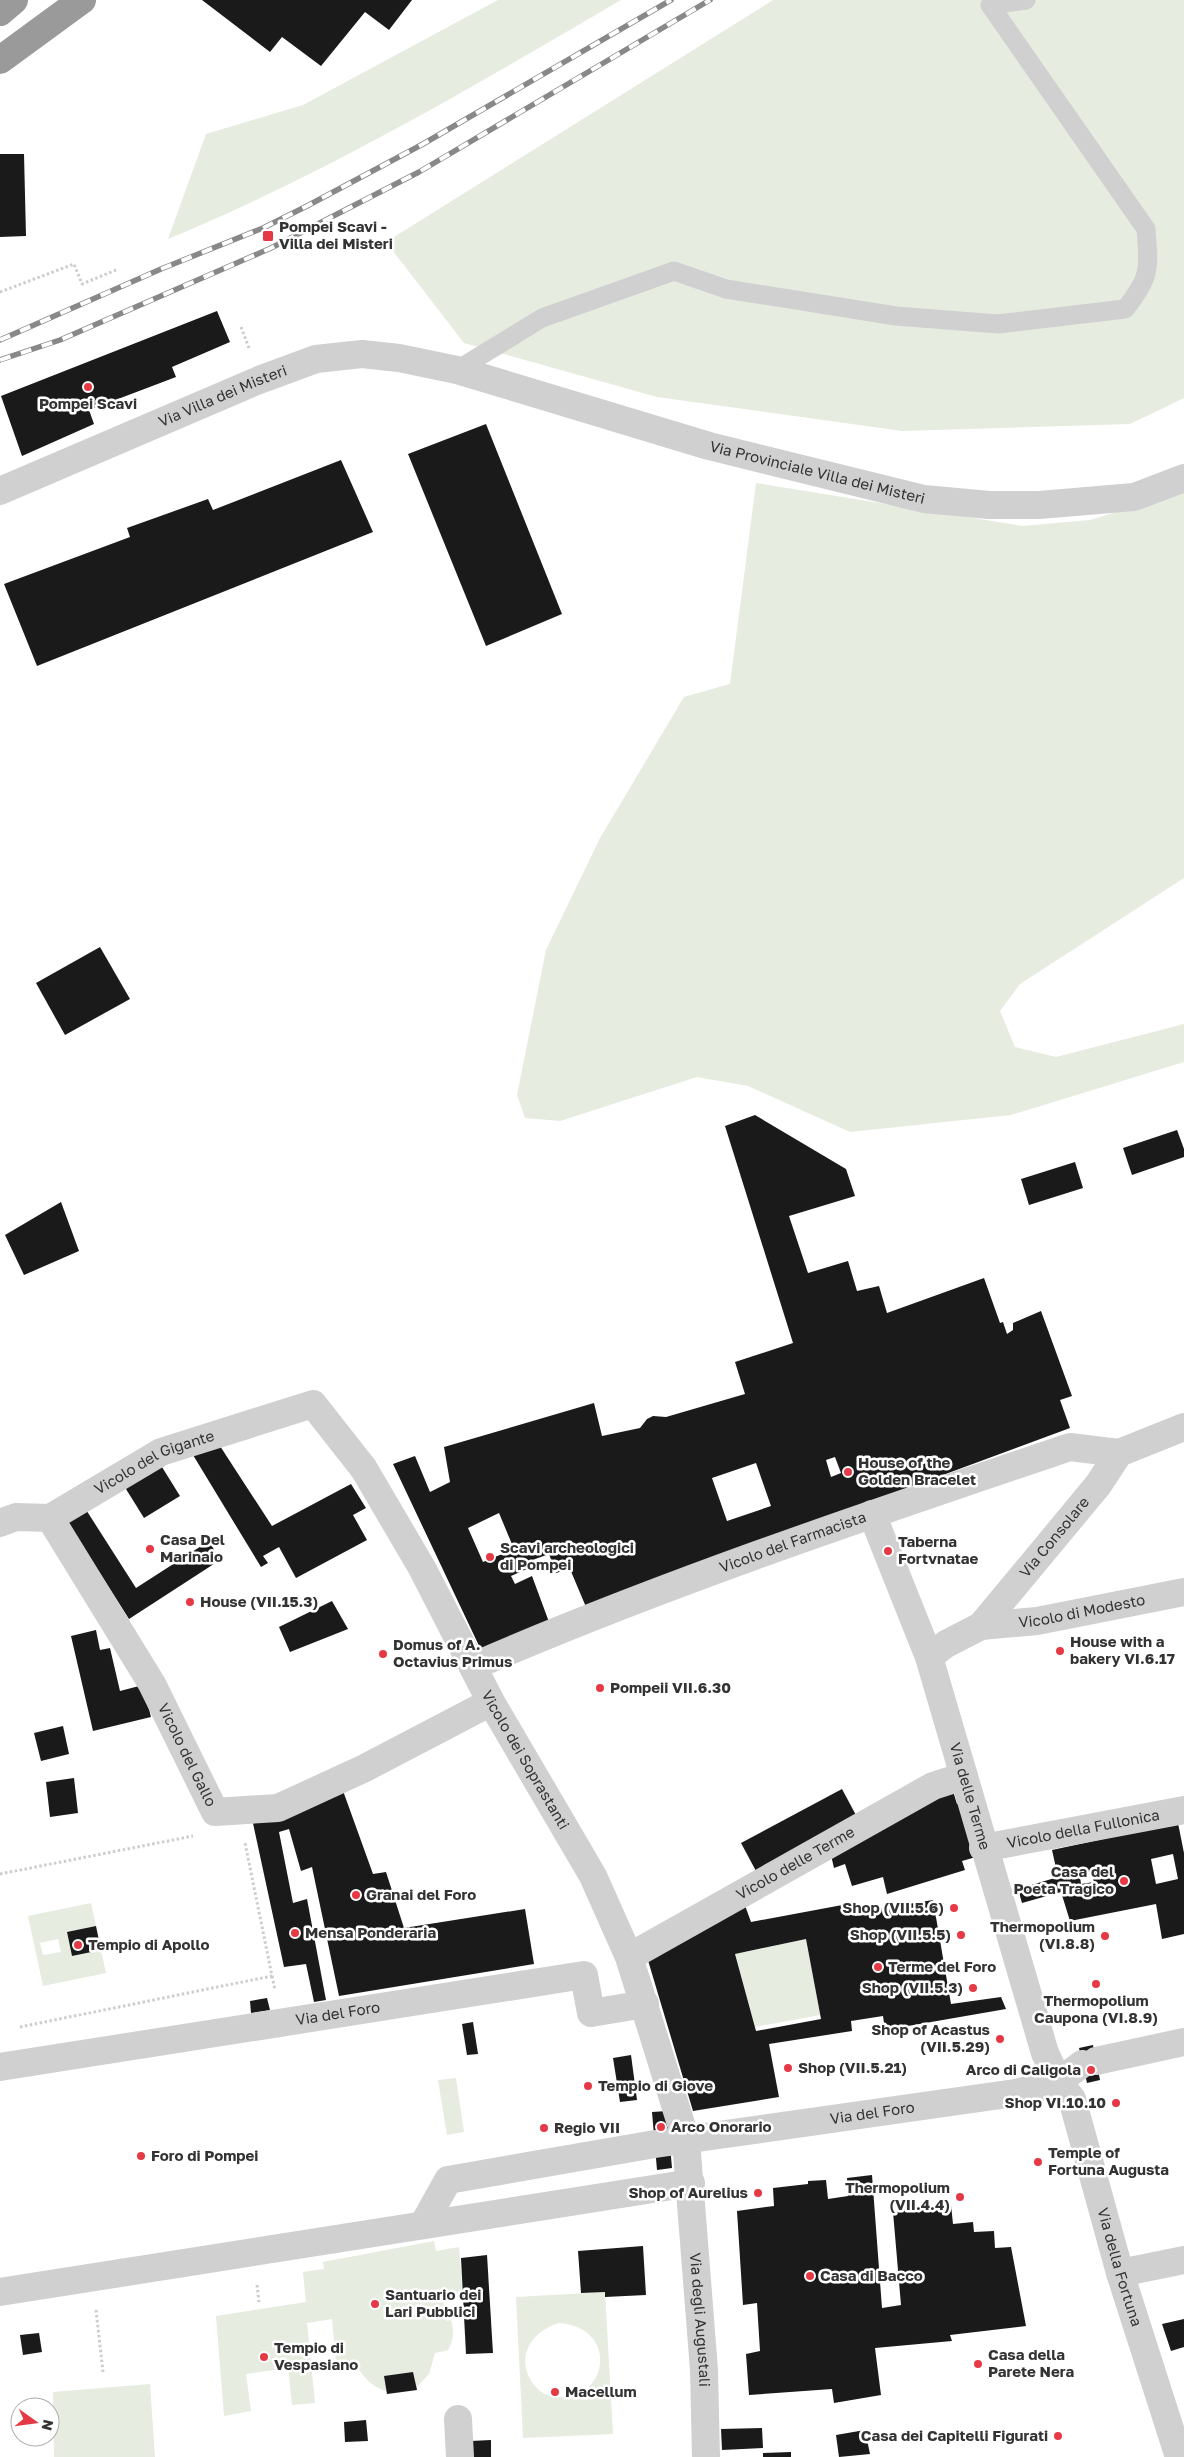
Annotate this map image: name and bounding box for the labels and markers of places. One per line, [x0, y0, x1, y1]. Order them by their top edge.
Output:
place label: Pompei Scavi - Villa dei Misteri [279, 217, 393, 252]
marker: Pompei Scavi - Villa dei Misteri [261, 229, 275, 243]
marker: Pompei Scavi [82, 381, 94, 393]
place label: Pompei Scavi [39, 394, 137, 412]
place label: House of the Golden Bracelet [858, 1453, 976, 1488]
marker: House of the Golden Bracelet [842, 1466, 854, 1478]
place label: Casa Del Marinaio [160, 1530, 225, 1565]
place label: Taberna Fortvnatae [898, 1532, 979, 1567]
place label: Scavi archeologici di Pompei [500, 1538, 634, 1573]
marker: Casa Del Marinaio [144, 1543, 156, 1555]
marker: Taberna Fortvnatae [882, 1545, 894, 1557]
marker: Scavi archeologici di Pompei [484, 1551, 496, 1563]
place label: House (VII.15.3) [200, 1592, 318, 1610]
marker: House (VII.15.3) [184, 1596, 196, 1608]
place label: House with a bakery VI.6.17 [1070, 1632, 1175, 1667]
place label: Domus of A. Octavius Primus [393, 1635, 512, 1670]
marker: House with a bakery VI.6.17 [1054, 1645, 1066, 1657]
marker: Domus of A. Octavius Primus [377, 1648, 389, 1660]
place label: Pompeii VII.6.30 [610, 1678, 731, 1696]
marker: Pompeii VII.6.30 [594, 1682, 606, 1694]
place label: Casa del Poeta Tragico [1013, 1862, 1114, 1897]
marker: Casa del Poeta Tragico [1118, 1875, 1130, 1887]
place label: Granai del Foro [366, 1885, 476, 1903]
marker: Granai del Foro [350, 1889, 362, 1901]
place label: Shop (VII.5.6) [842, 1898, 944, 1916]
marker: Shop (VII.5.6) [948, 1902, 960, 1914]
place label: Thermopolium (VI.8.8) [990, 1917, 1095, 1952]
place label: Mensa Ponderaria [305, 1923, 436, 1941]
place label: Shop (VII.5.5) [850, 1925, 951, 1943]
marker: Mensa Ponderaria [289, 1927, 301, 1939]
marker: Shop (VII.5.5) [955, 1929, 967, 1941]
marker: Thermopolium (VI.8.8) [1099, 1930, 1111, 1942]
place label: Tempio di Apollo [88, 1935, 210, 1953]
marker: Tempio di Apollo [72, 1939, 84, 1951]
place label: Terme del Foro [888, 1957, 996, 1975]
marker: Terme del Foro [872, 1961, 884, 1973]
place label: Shop (VII.5.3) [862, 1978, 963, 1996]
marker: Thermopolium Caupona (VI.8.9) [1090, 1978, 1102, 1990]
marker: Shop (VII.5.3) [967, 1982, 979, 1994]
place label: Thermopolium Caupona (VI.8.9) [1034, 1991, 1158, 2026]
place label: Shop of Acastus (VII.5.29) [871, 2020, 990, 2055]
marker: Shop of Acastus (VII.5.29) [994, 2033, 1006, 2045]
place label: Shop (VII.5.21) [798, 2058, 907, 2076]
place label: Arco di Caligola [966, 2060, 1081, 2078]
marker: Shop (VII.5.21) [782, 2062, 794, 2074]
marker: Arco di Caligola [1085, 2064, 1097, 2076]
place label: Tempio di Giove [598, 2076, 713, 2094]
marker: Tempio di Giove [582, 2080, 594, 2092]
place label: Shop VI.10.10 [1005, 2093, 1106, 2111]
marker: Shop VI.10.10 [1110, 2097, 1122, 2109]
place label: Arco Onorario [671, 2117, 772, 2135]
place label: Regio VII [554, 2118, 620, 2136]
marker: Arco Onorario [655, 2121, 667, 2133]
marker: Regio VII [538, 2122, 550, 2134]
place label: Temple of Fortuna Augusta [1048, 2143, 1169, 2178]
place label: Foro di Pompei [151, 2146, 258, 2164]
marker: Foro di Pompei [135, 2150, 147, 2162]
marker: Temple of Fortuna Augusta [1032, 2156, 1044, 2168]
place label: Thermopolium (VII.4.4) [845, 2178, 950, 2213]
place label: Shop of Aurelius [628, 2183, 748, 2201]
marker: Shop of Aurelius [752, 2187, 764, 2199]
marker: Thermopolium (VII.4.4) [954, 2191, 966, 2203]
place label: Casa di Bacco [820, 2266, 923, 2284]
marker: Casa di Bacco [804, 2270, 816, 2282]
place label: Santuario dei Lari Pubblici [385, 2285, 481, 2320]
marker: Santuario dei Lari Pubblici [369, 2298, 381, 2310]
place label: Tempio di Vespasiano [274, 2338, 358, 2373]
place label: Casa della Parete Nera [988, 2345, 1074, 2380]
marker: Tempio di Vespasiano [258, 2351, 270, 2363]
marker: Casa della Parete Nera [972, 2358, 984, 2370]
place label: Macellum [565, 2382, 637, 2400]
marker: Macellum [549, 2386, 561, 2398]
place label: Casa dei Capitelli Figurati [861, 2426, 1048, 2444]
marker: Casa dei Capitelli Figurati [1052, 2430, 1064, 2442]

